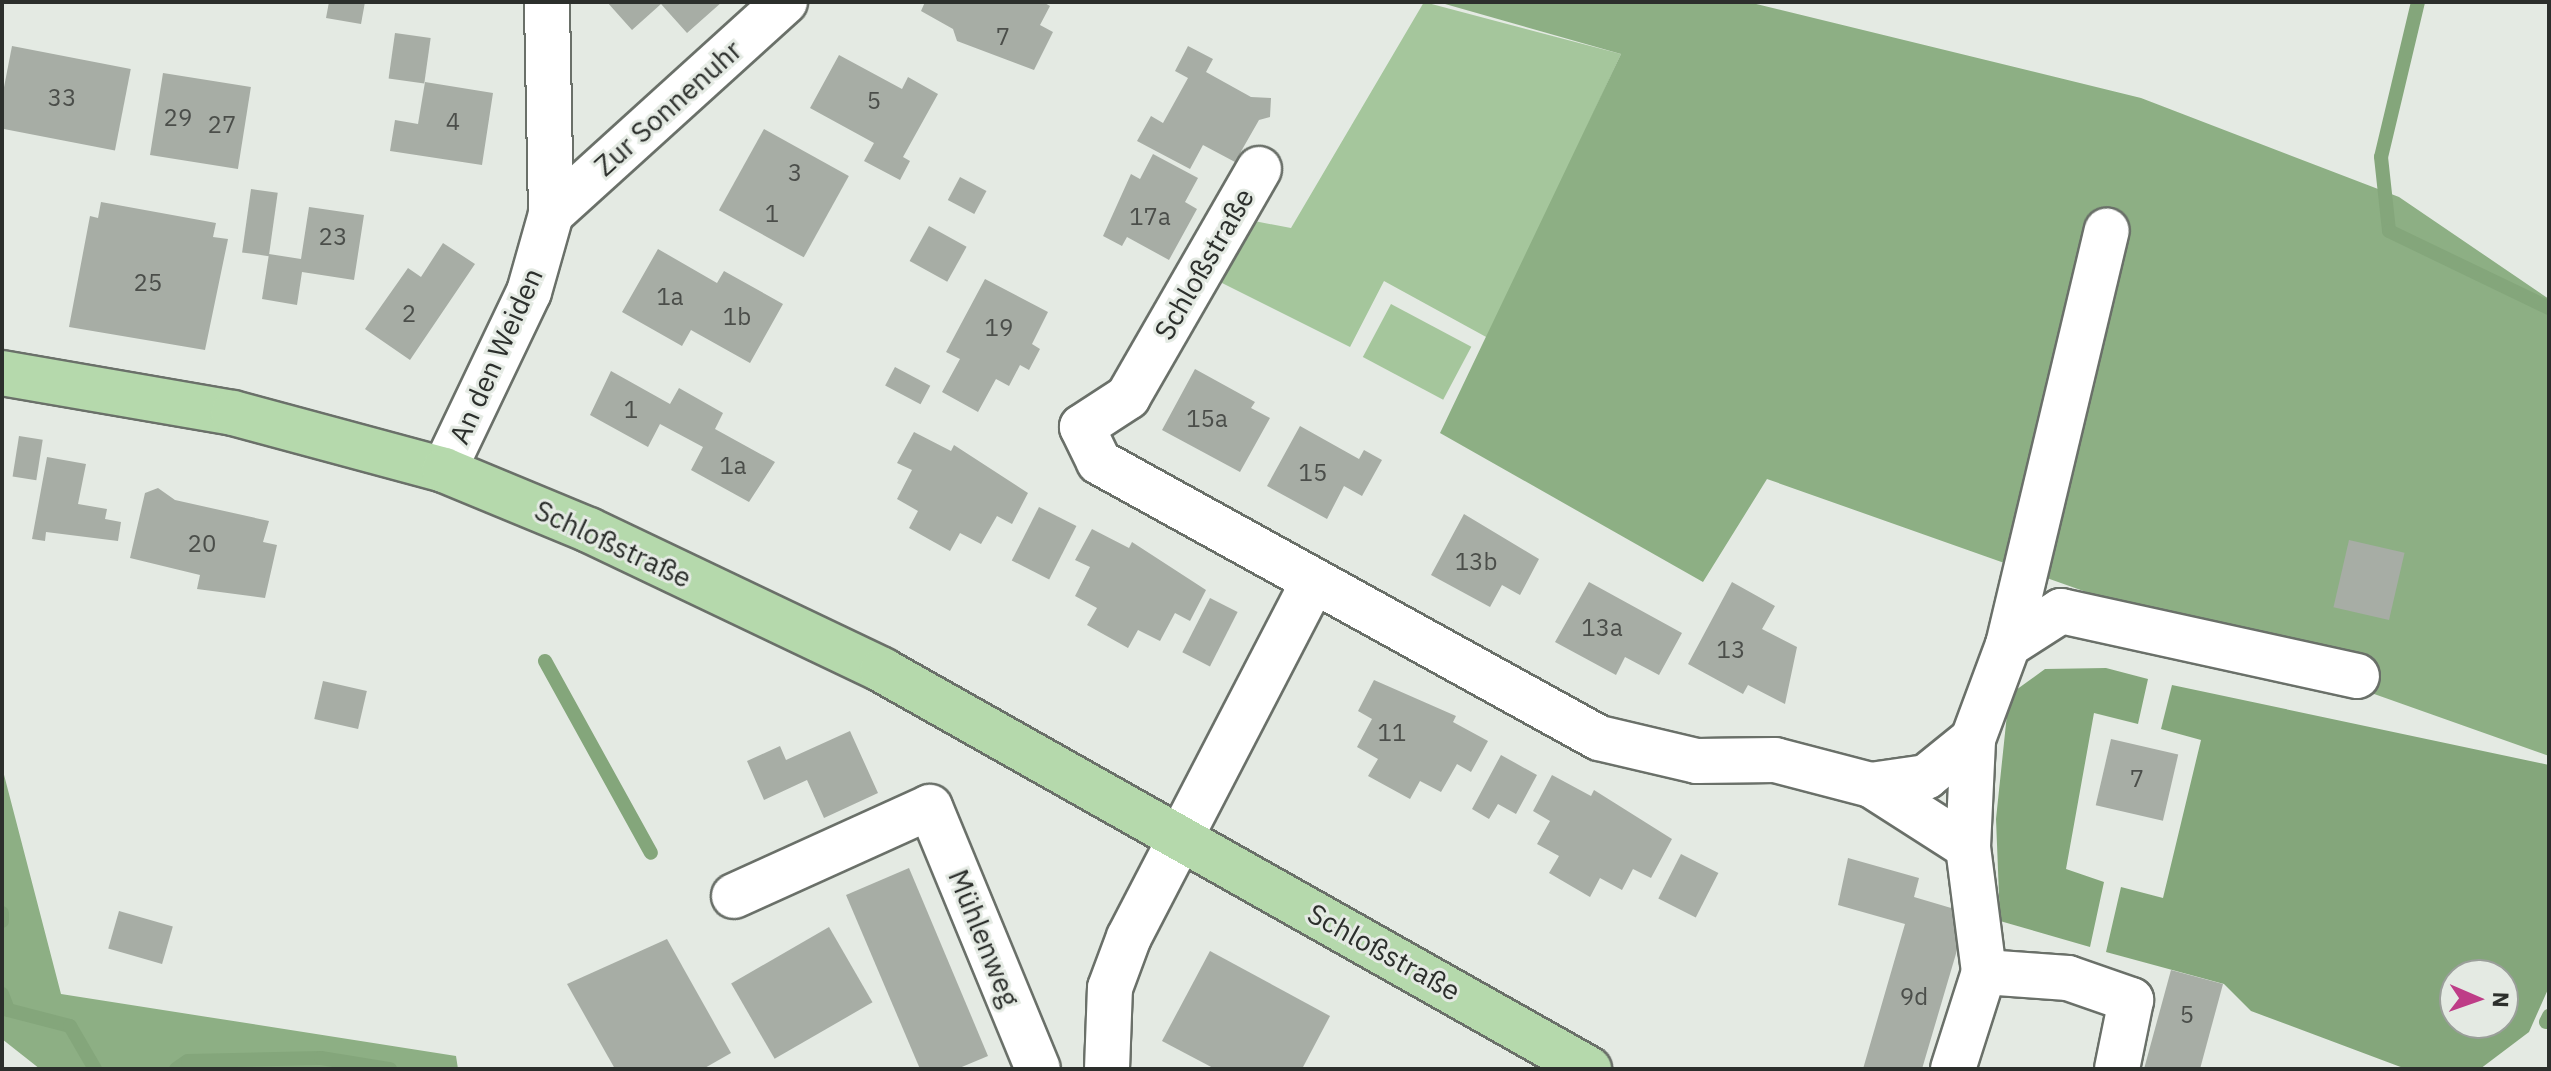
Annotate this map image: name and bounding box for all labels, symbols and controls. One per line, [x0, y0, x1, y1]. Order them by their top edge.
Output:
house number: 7 [996, 23, 1010, 51]
street label: Zur Sonnenuhr [588, 33, 748, 183]
house number: 33 [48, 84, 76, 112]
house number: 5 [867, 87, 881, 115]
house number: 29 [164, 104, 192, 132]
house number: 4 [446, 108, 460, 136]
house number: 27 [208, 111, 236, 139]
house number: 3 [788, 159, 802, 187]
street label: Schloßstraße [1147, 182, 1261, 346]
house number: 1 [765, 200, 779, 228]
house number: 17a [1129, 203, 1171, 231]
house number: 23 [319, 223, 347, 251]
street label: An den Weiden [442, 263, 550, 449]
house number: 25 [134, 269, 162, 297]
house number: 1a [656, 283, 684, 311]
house number: 2 [402, 300, 416, 328]
house number: 1b [723, 303, 751, 331]
house number: 19 [985, 314, 1013, 342]
house number: 1 [624, 396, 638, 424]
house number: 15a [1186, 405, 1228, 433]
house number: 1a [719, 452, 747, 480]
house number: 15 [1299, 459, 1327, 487]
street label: Schloßstraße [529, 493, 697, 595]
house number: 20 [188, 530, 216, 558]
house number: 13b [1455, 548, 1497, 576]
house number: 13a [1581, 614, 1623, 642]
house number: 13 [1717, 636, 1745, 664]
house number: 11 [1378, 719, 1406, 747]
house number: 7 [2130, 765, 2144, 793]
street label: Mühlenweg [941, 865, 1027, 1011]
street label: Schloßstraße [1302, 896, 1466, 1008]
north arrow [2439, 959, 2519, 1039]
house number: 9d [1900, 983, 1928, 1011]
text: N [2487, 991, 2516, 1008]
house number: 5 [2180, 1001, 2194, 1029]

